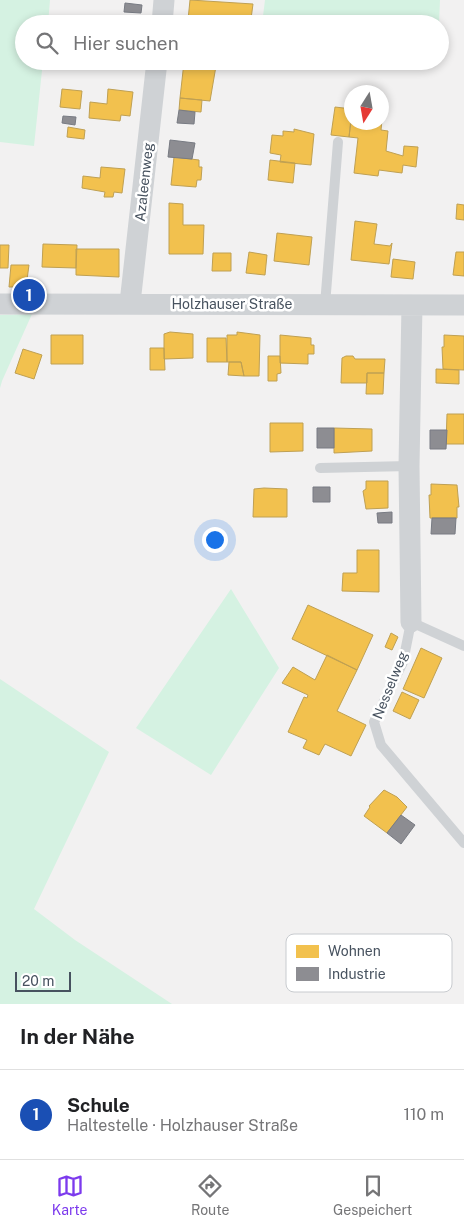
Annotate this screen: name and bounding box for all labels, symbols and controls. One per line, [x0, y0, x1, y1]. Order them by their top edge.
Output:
search box [15, 15, 449, 70]
icon: search [33, 29, 61, 57]
text: Hier suchen [73, 32, 179, 54]
north arrow [344, 85, 389, 130]
street label: Azaleenweg [132, 141, 156, 222]
pin: 1 [13, 276, 45, 314]
street label: Holzhauser Straße [171, 296, 293, 312]
your location [202, 527, 228, 553]
street label: Nesselweg [369, 648, 411, 721]
legend [286, 934, 452, 992]
text: Wohnen [328, 943, 381, 959]
text: Industrie [328, 966, 386, 982]
scale bar [15, 969, 71, 992]
text: 20 m [22, 973, 54, 989]
text: In der Nähe [20, 1024, 135, 1049]
text: Schule [67, 1094, 130, 1116]
text: 1 [33, 1105, 39, 1124]
text: 110 m [403, 1105, 444, 1124]
text: Haltestelle · Holzhauser Straße [67, 1116, 298, 1135]
tab: Karte [52, 1172, 87, 1218]
tab: Route [191, 1172, 229, 1218]
tab: Gespeichert [333, 1172, 412, 1218]

